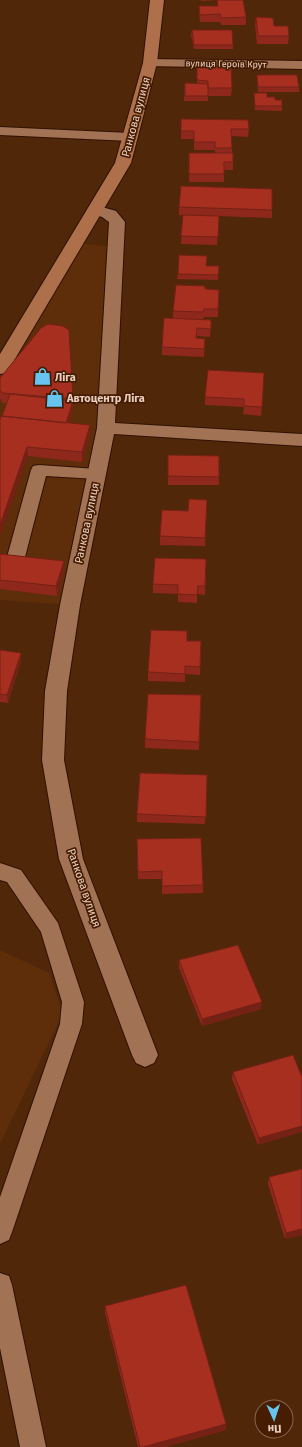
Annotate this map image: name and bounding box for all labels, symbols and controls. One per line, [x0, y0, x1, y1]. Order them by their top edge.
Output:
street label: вулиця Героїв Крут [186, 58, 267, 70]
street label: Ранкова вулиця [119, 76, 153, 158]
shop icon: Ліга [32, 367, 52, 387]
place label: Ліга [55, 371, 76, 384]
shop icon: Автоцентр Ліга [44, 388, 64, 408]
place label: Автоцентр Ліга [66, 392, 145, 405]
street label: Ранкова вулиця [72, 481, 102, 565]
street label: Ранкова вулиця [64, 847, 104, 929]
north arrow [254, 1399, 294, 1439]
text: Пн [267, 1422, 282, 1435]

